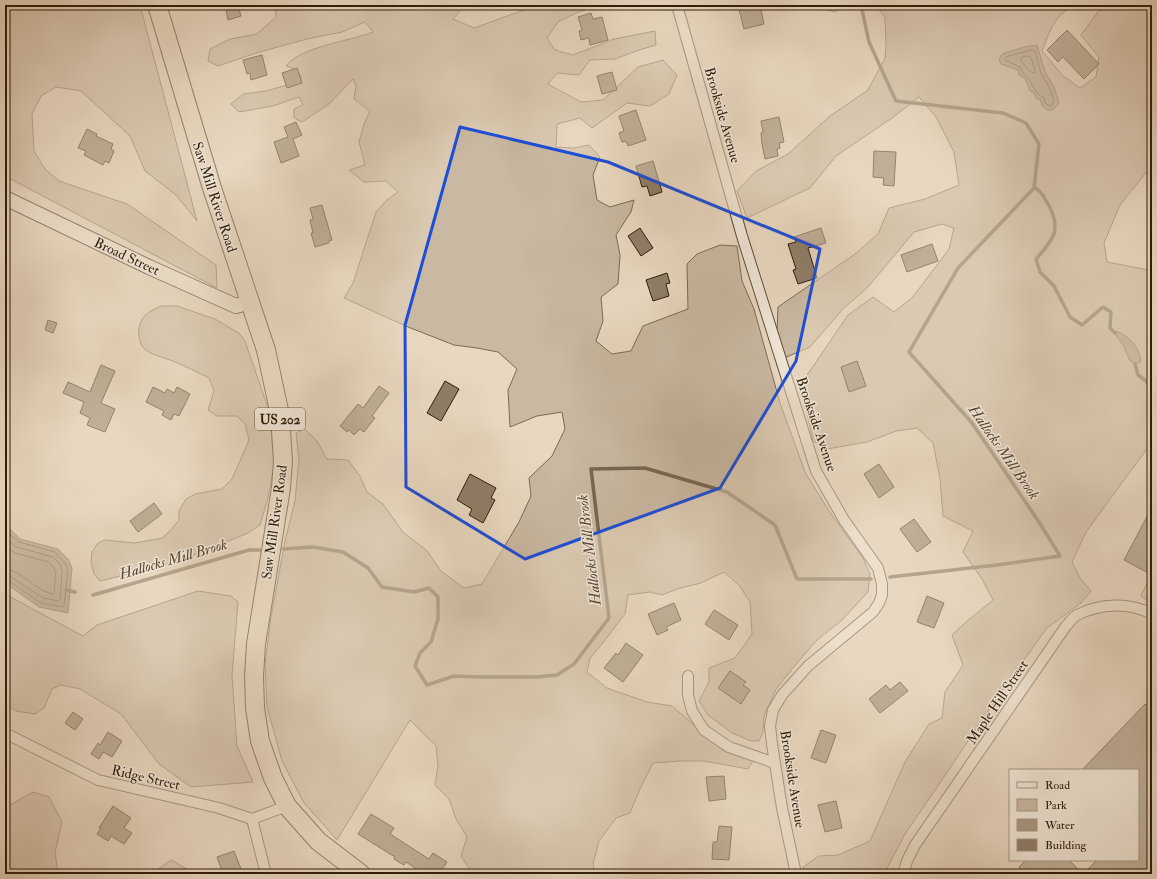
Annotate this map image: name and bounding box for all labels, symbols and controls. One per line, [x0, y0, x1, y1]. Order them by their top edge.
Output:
street label: Brookside Avenue [701, 65, 744, 165]
street label: Saw Mill River Road [189, 140, 240, 255]
street label: Broad Street [91, 234, 163, 279]
street label: Brookside Avenue [792, 375, 841, 474]
water label: Hallocks Mill Brook [963, 400, 1043, 503]
road number: US 202 [255, 408, 305, 430]
street label: Saw Mill River Road [258, 464, 291, 580]
water label: Hallocks Mill Brook [573, 493, 606, 607]
water label: Hallocks Mill Brook [116, 535, 229, 584]
street label: Maple Hill Street [963, 657, 1033, 748]
street label: Brookside Avenue [776, 729, 809, 829]
street label: Ridge Street [110, 761, 182, 794]
legend [1009, 769, 1139, 861]
text: Road [1045, 778, 1070, 793]
text: Park [1045, 798, 1067, 813]
text: Water [1044, 818, 1075, 833]
text: Building [1045, 838, 1088, 853]

